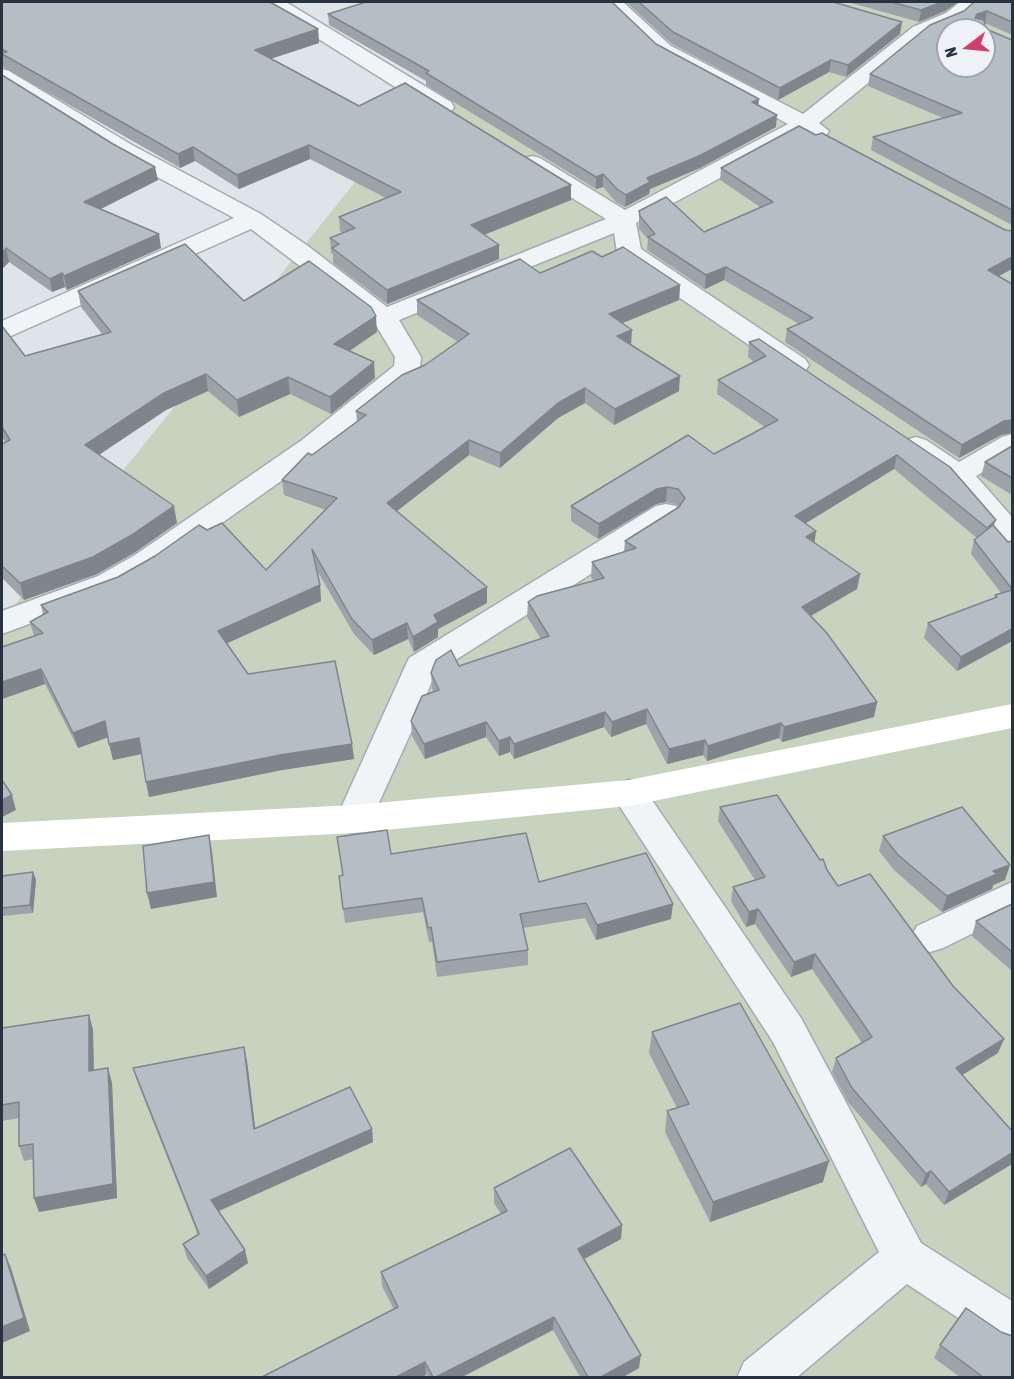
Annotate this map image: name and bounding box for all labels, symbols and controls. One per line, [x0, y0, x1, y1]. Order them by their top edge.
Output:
north arrow [936, 18, 996, 78]
text: N [941, 45, 961, 59]

